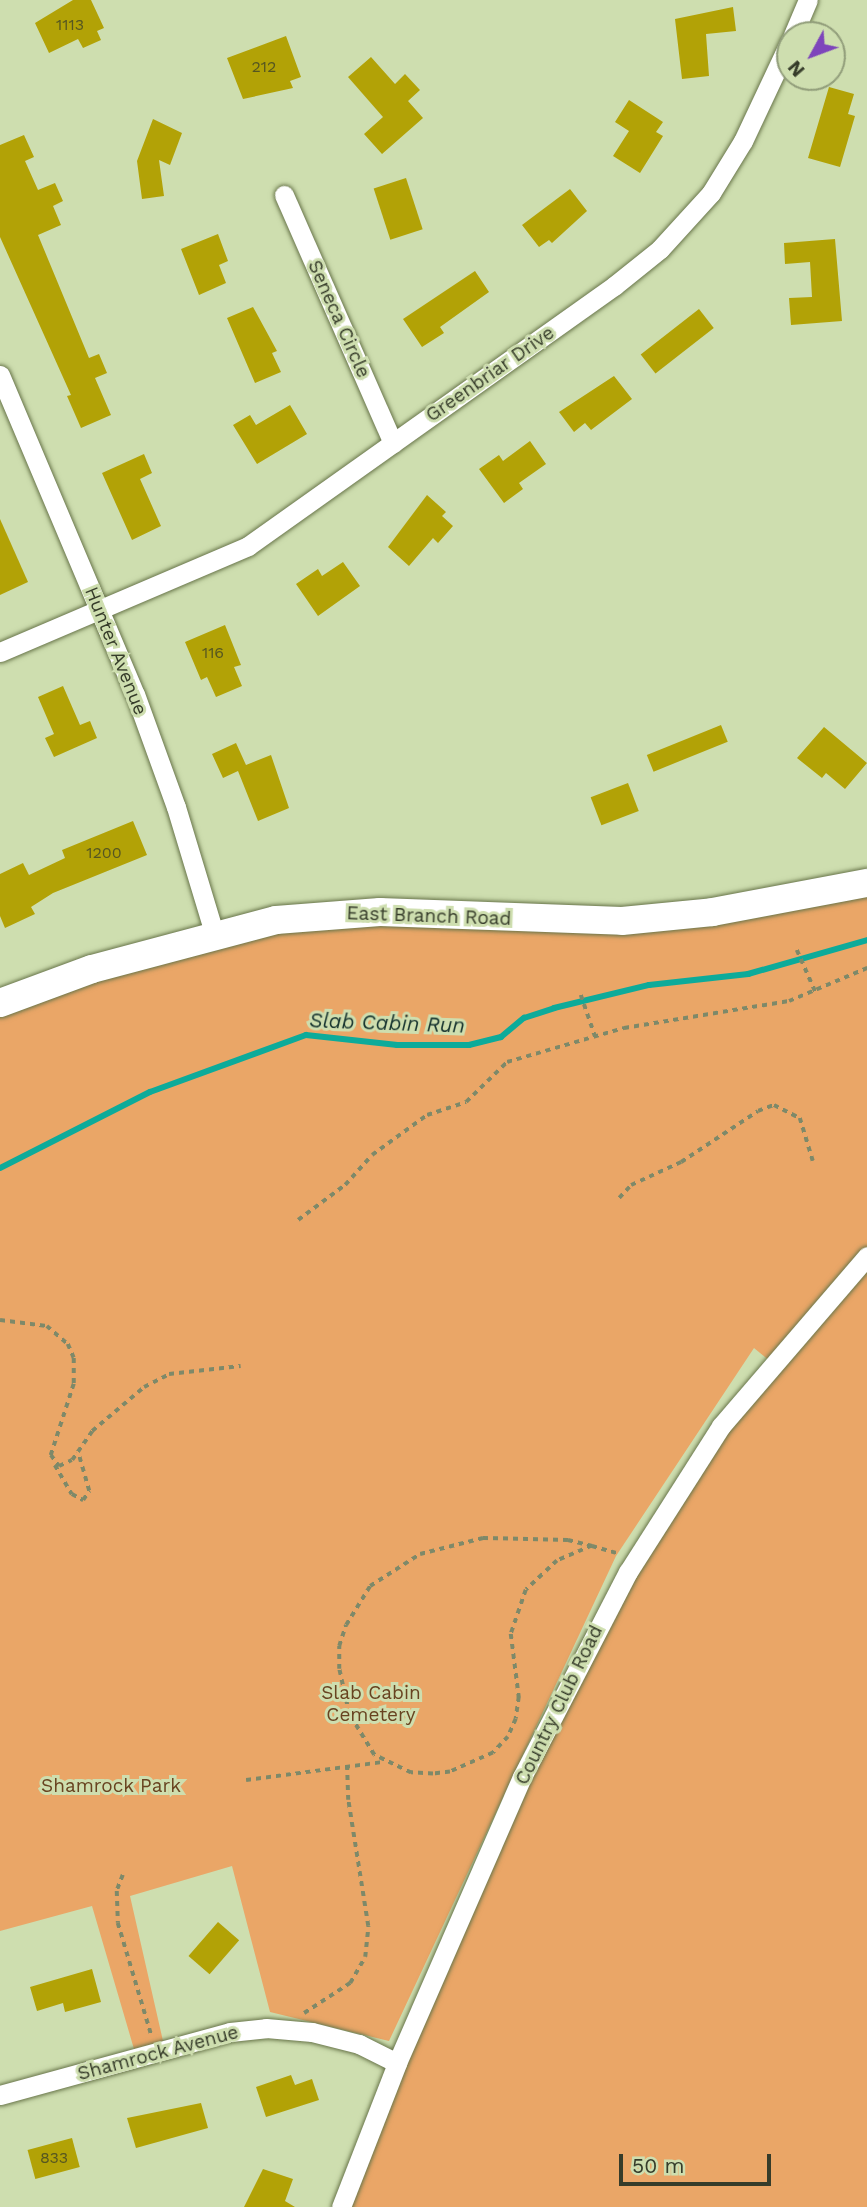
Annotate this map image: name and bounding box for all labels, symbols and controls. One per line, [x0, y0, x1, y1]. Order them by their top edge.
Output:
house number: 1113 [56, 15, 84, 35]
north arrow [776, 21, 846, 91]
text: N [783, 56, 810, 82]
house number: 212 [252, 57, 276, 77]
street label: Seneca Circle [303, 256, 375, 382]
street label: Greenbriar Drive [421, 321, 559, 427]
street label: Hunter Avenue [80, 583, 152, 719]
house number: 116 [202, 643, 224, 663]
house number: 1200 [86, 843, 122, 863]
street label: East Branch Road [346, 902, 512, 930]
water label: Slab Cabin Run [309, 1008, 465, 1038]
street label: Country Club Road [510, 1621, 608, 1789]
park label: Slab Cabin Cemetery [321, 1682, 421, 1726]
park label: Shamrock Park [41, 1775, 181, 1797]
street label: Shamrock Avenue [75, 2020, 241, 2086]
scale bar [622, 2140, 774, 2184]
house number: 833 [40, 2148, 68, 2168]
text: 50 m [632, 2153, 684, 2178]

